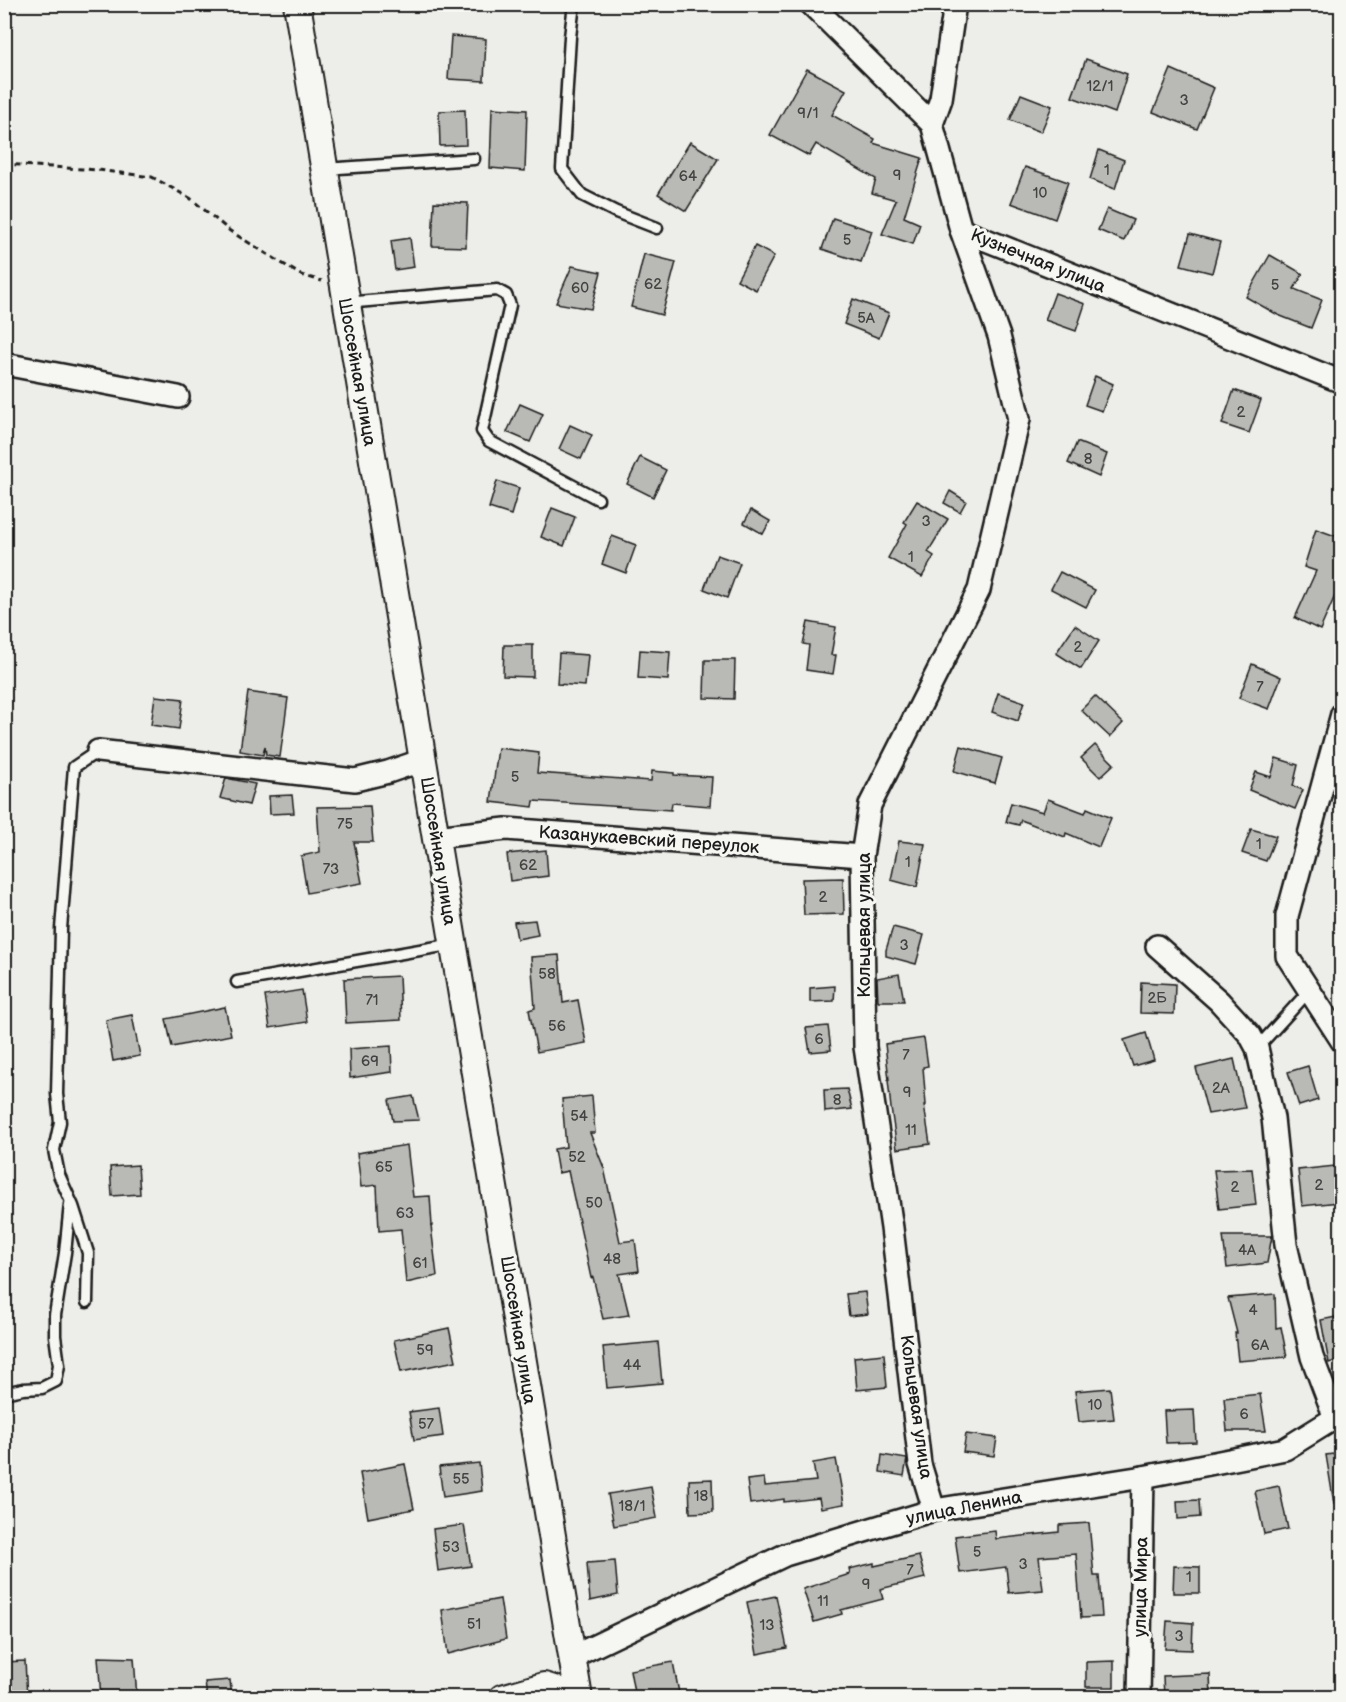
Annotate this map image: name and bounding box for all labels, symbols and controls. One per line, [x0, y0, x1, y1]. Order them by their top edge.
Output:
house number: 12/1 [1086, 77, 1114, 96]
house number: 3 [1179, 91, 1189, 110]
house number: 9/1 [797, 104, 819, 123]
house number: 1 [1104, 161, 1110, 180]
house number: 9 [893, 166, 901, 185]
house number: 64 [679, 167, 697, 186]
house number: 10 [1033, 184, 1047, 203]
street label: Кузнечная улица [968, 224, 1109, 298]
house number: 5 [843, 231, 851, 250]
house number: 62 [644, 275, 662, 294]
house number: 5 [1271, 276, 1279, 295]
house number: 60 [571, 279, 589, 298]
street label: Шоссейная улица [334, 296, 380, 448]
house number: 5А [857, 309, 876, 328]
house number: 2 [1237, 403, 1246, 422]
house number: 8 [1084, 450, 1093, 469]
house number: 3 [921, 512, 931, 531]
house number: 1 [908, 548, 914, 567]
house number: 2 [1074, 638, 1083, 657]
house number: 7 [1256, 678, 1264, 697]
house number: 5 [511, 768, 519, 787]
street label: Шоссейная улица [416, 775, 460, 927]
house number: 75 [337, 815, 353, 834]
street label: Казанукаевский переулок [538, 822, 760, 858]
house number: 1 [1256, 835, 1262, 854]
street label: Кольцевая улица [854, 852, 875, 998]
house number: 1 [905, 853, 911, 872]
house number: 62 [519, 856, 537, 875]
house number: 73 [323, 860, 339, 879]
house number: 2 [819, 888, 828, 907]
house number: 3 [899, 936, 909, 955]
house number: 58 [538, 965, 556, 984]
house number: 2Б [1147, 989, 1167, 1008]
house number: 71 [365, 991, 379, 1010]
house number: 56 [548, 1017, 566, 1036]
house number: 6 [814, 1030, 824, 1049]
house number: 7 [902, 1046, 910, 1065]
house number: 69 [361, 1052, 379, 1071]
house number: 2А [1212, 1079, 1231, 1098]
house number: 9 [903, 1083, 911, 1102]
house number: 8 [833, 1091, 842, 1110]
house number: 54 [570, 1107, 588, 1126]
house number: 11 [905, 1121, 917, 1140]
house number: 52 [568, 1148, 586, 1167]
house number: 65 [375, 1158, 393, 1177]
house number: 2 [1315, 1176, 1324, 1195]
house number: 2 [1231, 1178, 1240, 1197]
house number: 50 [585, 1194, 603, 1213]
house number: 63 [396, 1204, 414, 1223]
house number: 4А [1238, 1241, 1257, 1260]
house number: 48 [603, 1250, 621, 1269]
house number: 61 [413, 1254, 427, 1273]
street label: Шоссейная улица [496, 1254, 540, 1406]
house number: 4 [1248, 1301, 1258, 1320]
street label: Кольцевая улица [895, 1334, 937, 1481]
house number: 6А [1251, 1336, 1270, 1355]
house number: 59 [416, 1341, 434, 1360]
house number: 44 [623, 1356, 641, 1375]
house number: 10 [1088, 1396, 1102, 1415]
house number: 6 [1239, 1405, 1249, 1424]
house number: 57 [418, 1415, 435, 1434]
house number: 55 [452, 1470, 470, 1489]
street label: улица Ленина [904, 1486, 1024, 1529]
house number: 18 [694, 1487, 709, 1506]
house number: 18/1 [618, 1497, 646, 1516]
street label: улица Мира [1130, 1536, 1152, 1637]
house number: 53 [442, 1538, 460, 1557]
house number: 5 [973, 1543, 981, 1562]
house number: 3 [1018, 1555, 1028, 1574]
house number: 7 [906, 1561, 914, 1580]
house number: 1 [1186, 1568, 1192, 1587]
house number: 9 [862, 1575, 870, 1594]
house number: 11 [817, 1592, 829, 1611]
house number: 51 [467, 1615, 481, 1634]
house number: 13 [759, 1616, 775, 1635]
house number: 3 [1174, 1627, 1184, 1646]

